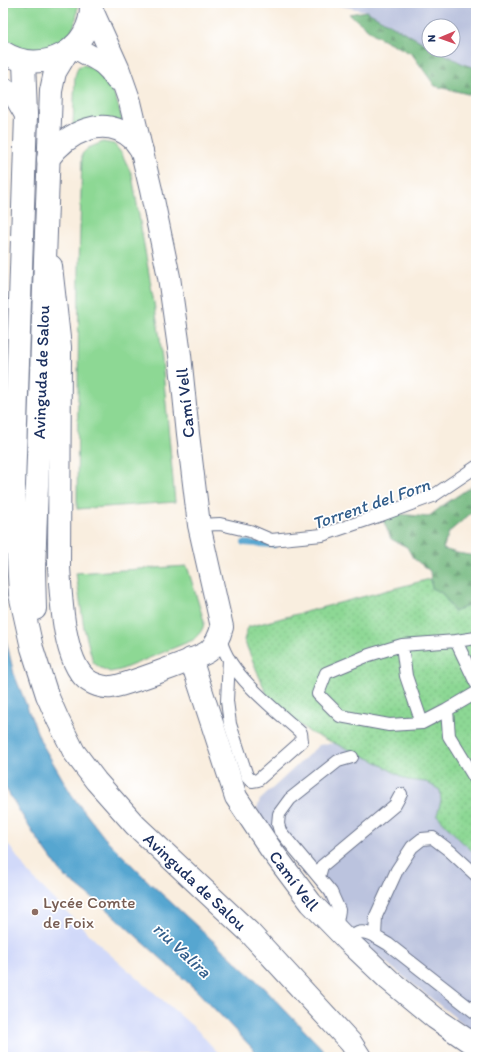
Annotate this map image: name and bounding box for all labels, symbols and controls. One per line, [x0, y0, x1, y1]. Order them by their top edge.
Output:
north arrow [421, 18, 461, 58]
text: N [425, 34, 438, 42]
street label: Avinguda de Salou [29, 304, 53, 439]
street label: Camí Vell [171, 367, 199, 439]
water label: Torrent del Forn [309, 473, 433, 534]
street label: Avinguda de Salou [140, 828, 251, 935]
street label: Camí Vell [265, 847, 323, 915]
place label: Lycée Comte de Foix [43, 892, 136, 932]
marker: Lycée Comte de Foix [30, 907, 40, 917]
water label: riu Valira [148, 918, 216, 983]

